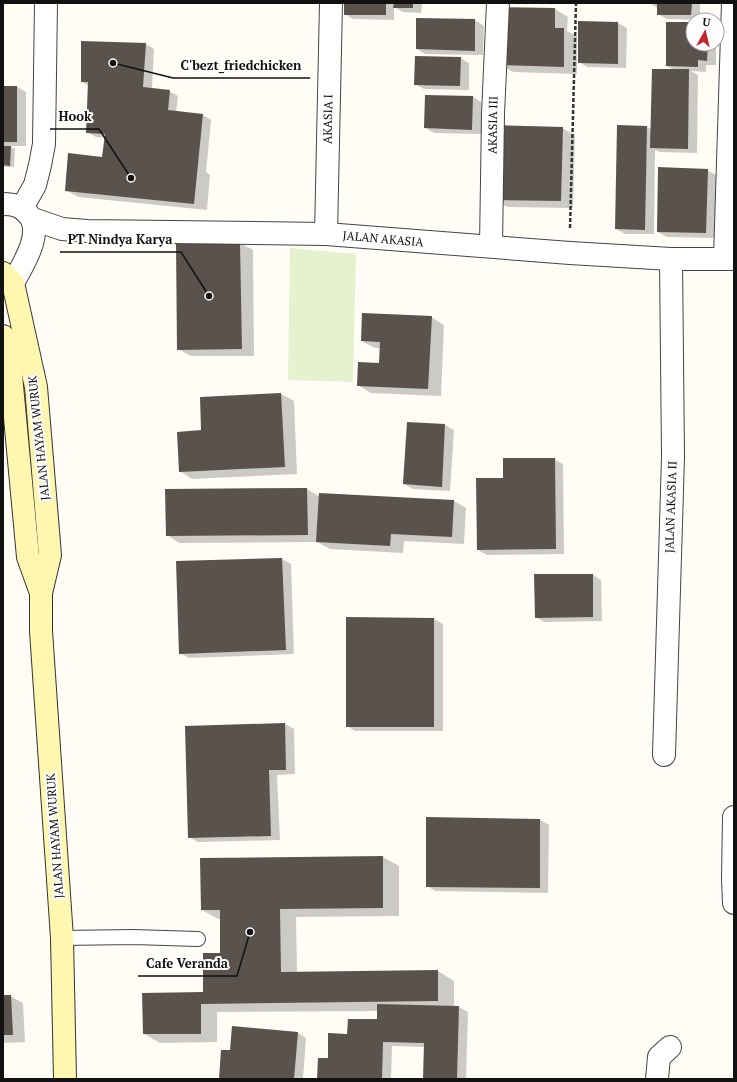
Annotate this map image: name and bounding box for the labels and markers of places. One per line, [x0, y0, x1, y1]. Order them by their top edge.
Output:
callout: C'bezt_friedchicken [173, 53, 310, 78]
callout: Hook [50, 104, 99, 129]
callout: PT Nindya Karya [60, 227, 181, 252]
callout: Cafe Veranda [138, 951, 237, 976]

